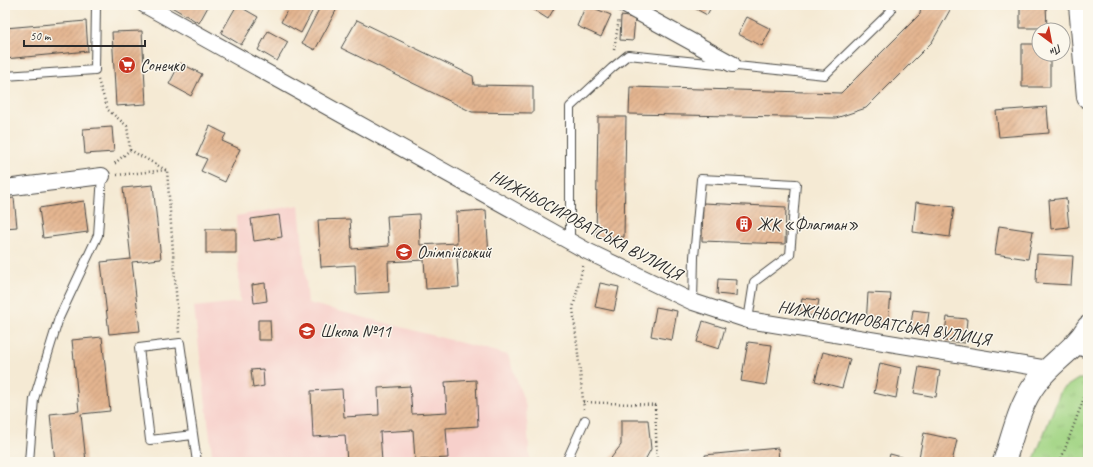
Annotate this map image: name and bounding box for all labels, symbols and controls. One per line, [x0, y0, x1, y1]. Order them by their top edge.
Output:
scale bar [24, 22, 145, 48]
north arrow [1031, 22, 1071, 62]
text: 50 m [30, 28, 52, 44]
text: Пн [1047, 41, 1065, 60]
supermarket icon: Сонечко [117, 55, 137, 75]
place label: Сонечко [140, 55, 186, 76]
street label: НИЖНЬОСИРОВАТСЬКА ВУЛИЦЯ [486, 165, 688, 286]
building icon: ЖК «Флагман» [734, 214, 754, 234]
place label: ЖК «Флагман» [757, 214, 859, 235]
school or university icon: Олімпійський [394, 242, 414, 262]
place label: Олімпійський [417, 242, 492, 263]
street label: НИЖНЬОСИРОВАТСЬКА ВУЛИЦЯ [776, 296, 994, 351]
school or university icon: Школа №11 [297, 321, 317, 341]
place label: Школа №11 [320, 321, 392, 342]

